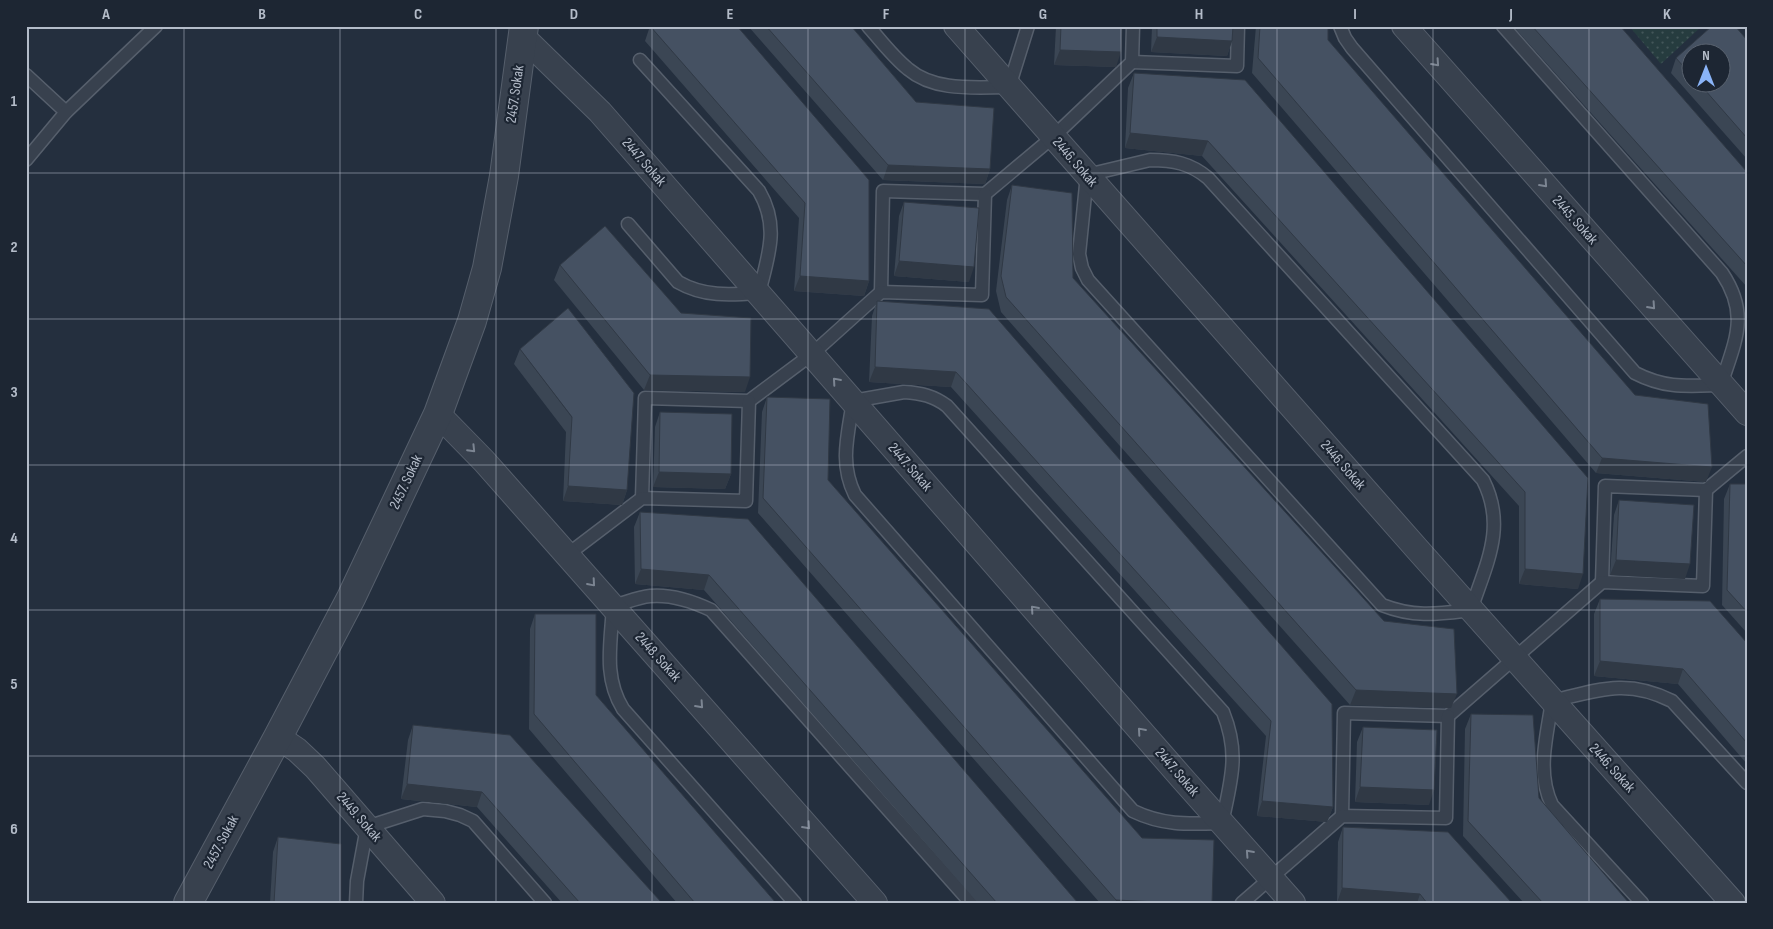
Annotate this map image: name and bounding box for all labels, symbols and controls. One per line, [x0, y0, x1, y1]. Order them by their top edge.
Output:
text: A [101, 5, 110, 24]
text: B [258, 5, 266, 24]
text: C [414, 5, 422, 24]
text: D [570, 5, 578, 24]
text: E [727, 5, 734, 24]
text: F [883, 5, 890, 24]
text: G [1039, 5, 1047, 24]
text: H [1195, 5, 1203, 24]
text: I [1353, 5, 1357, 24]
text: J [1508, 5, 1513, 24]
text: K [1663, 5, 1671, 24]
north arrow [1680, 42, 1730, 92]
text: N [1702, 47, 1710, 64]
one-way arrow [1430, 57, 1439, 66]
street label: 2457. Sokak [502, 64, 528, 124]
text: 1 [11, 92, 18, 111]
street label: 2446. Sokak [1048, 133, 1102, 191]
street label: 2447. Sokak [618, 134, 670, 190]
one-way arrow [1538, 179, 1547, 188]
street label: 2445. Sokak [1548, 191, 1602, 249]
text: 2 [10, 238, 18, 257]
one-way arrow [1646, 300, 1654, 309]
one-way arrow [833, 378, 841, 387]
text: 3 [10, 383, 18, 402]
street label: 2446. Sokak [1316, 436, 1370, 494]
street label: 2447. Sokak [884, 439, 936, 495]
one-way arrow [466, 443, 475, 452]
street label: 2457. Sokak [385, 451, 427, 512]
text: 4 [10, 529, 18, 548]
one-way arrow [586, 577, 595, 586]
one-way arrow [1032, 606, 1040, 615]
street label: 2448. Sokak [631, 628, 685, 686]
text: 5 [10, 675, 18, 694]
one-way arrow [694, 699, 703, 708]
one-way arrow [1138, 728, 1147, 737]
street label: 2446. Sokak [1585, 739, 1639, 797]
street label: 2447. Sokak [1151, 744, 1203, 800]
street label: 2449. Sokak [332, 788, 386, 846]
street label: 2457. Sokak [199, 812, 243, 872]
text: 6 [10, 820, 18, 839]
one-way arrow [802, 821, 811, 830]
one-way arrow [1246, 850, 1255, 859]

